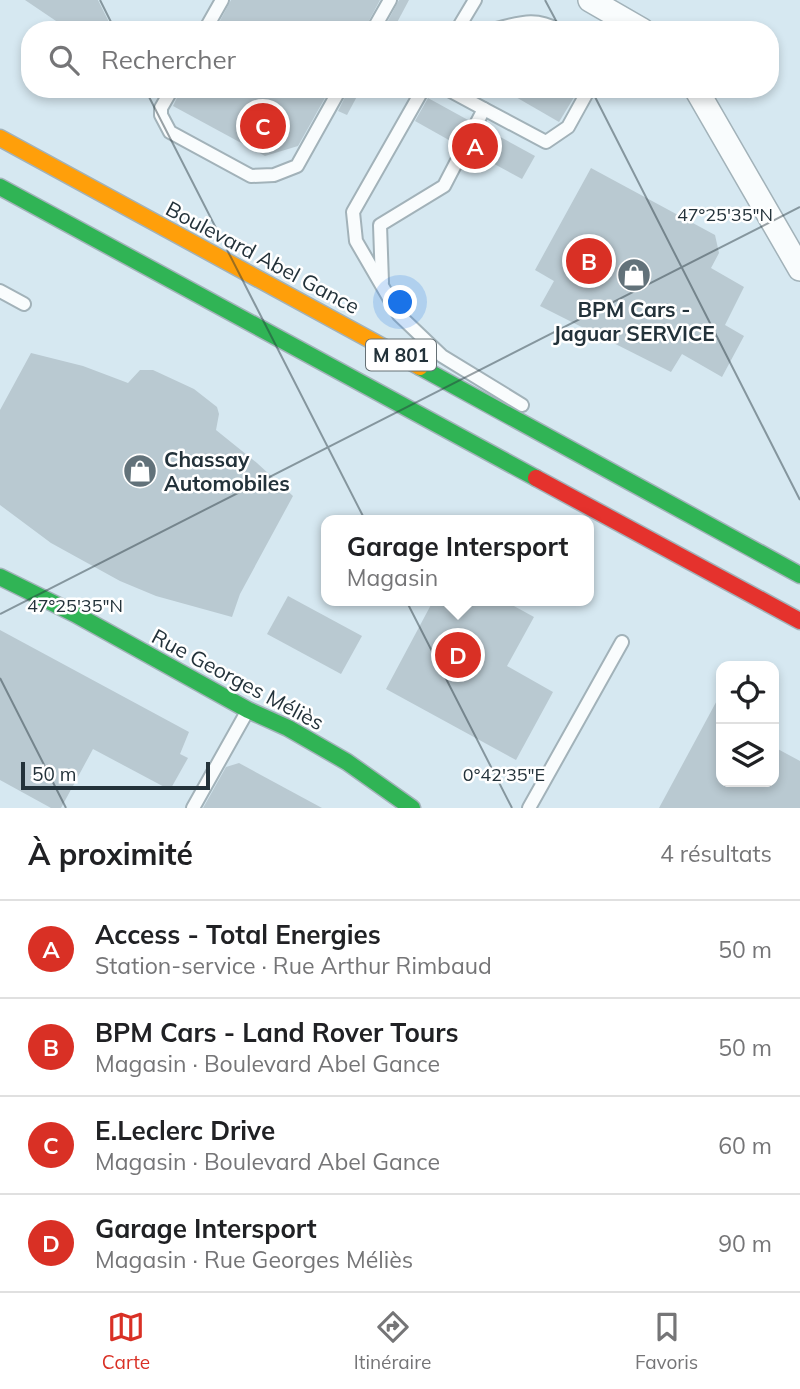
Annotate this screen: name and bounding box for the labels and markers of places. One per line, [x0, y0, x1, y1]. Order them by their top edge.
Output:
pin: C [240, 100, 286, 152]
pin: A [452, 120, 498, 172]
pin: B [566, 235, 612, 287]
shop icon: BPM Cars - Jaguar SERVICE [615, 256, 653, 294]
place label: BPM Cars - Jaguar SERVICE [553, 296, 715, 346]
place label: Chassay Automobiles [164, 446, 290, 496]
shop icon: Chassay Automobiles [121, 452, 159, 490]
pin: D [435, 629, 481, 681]

